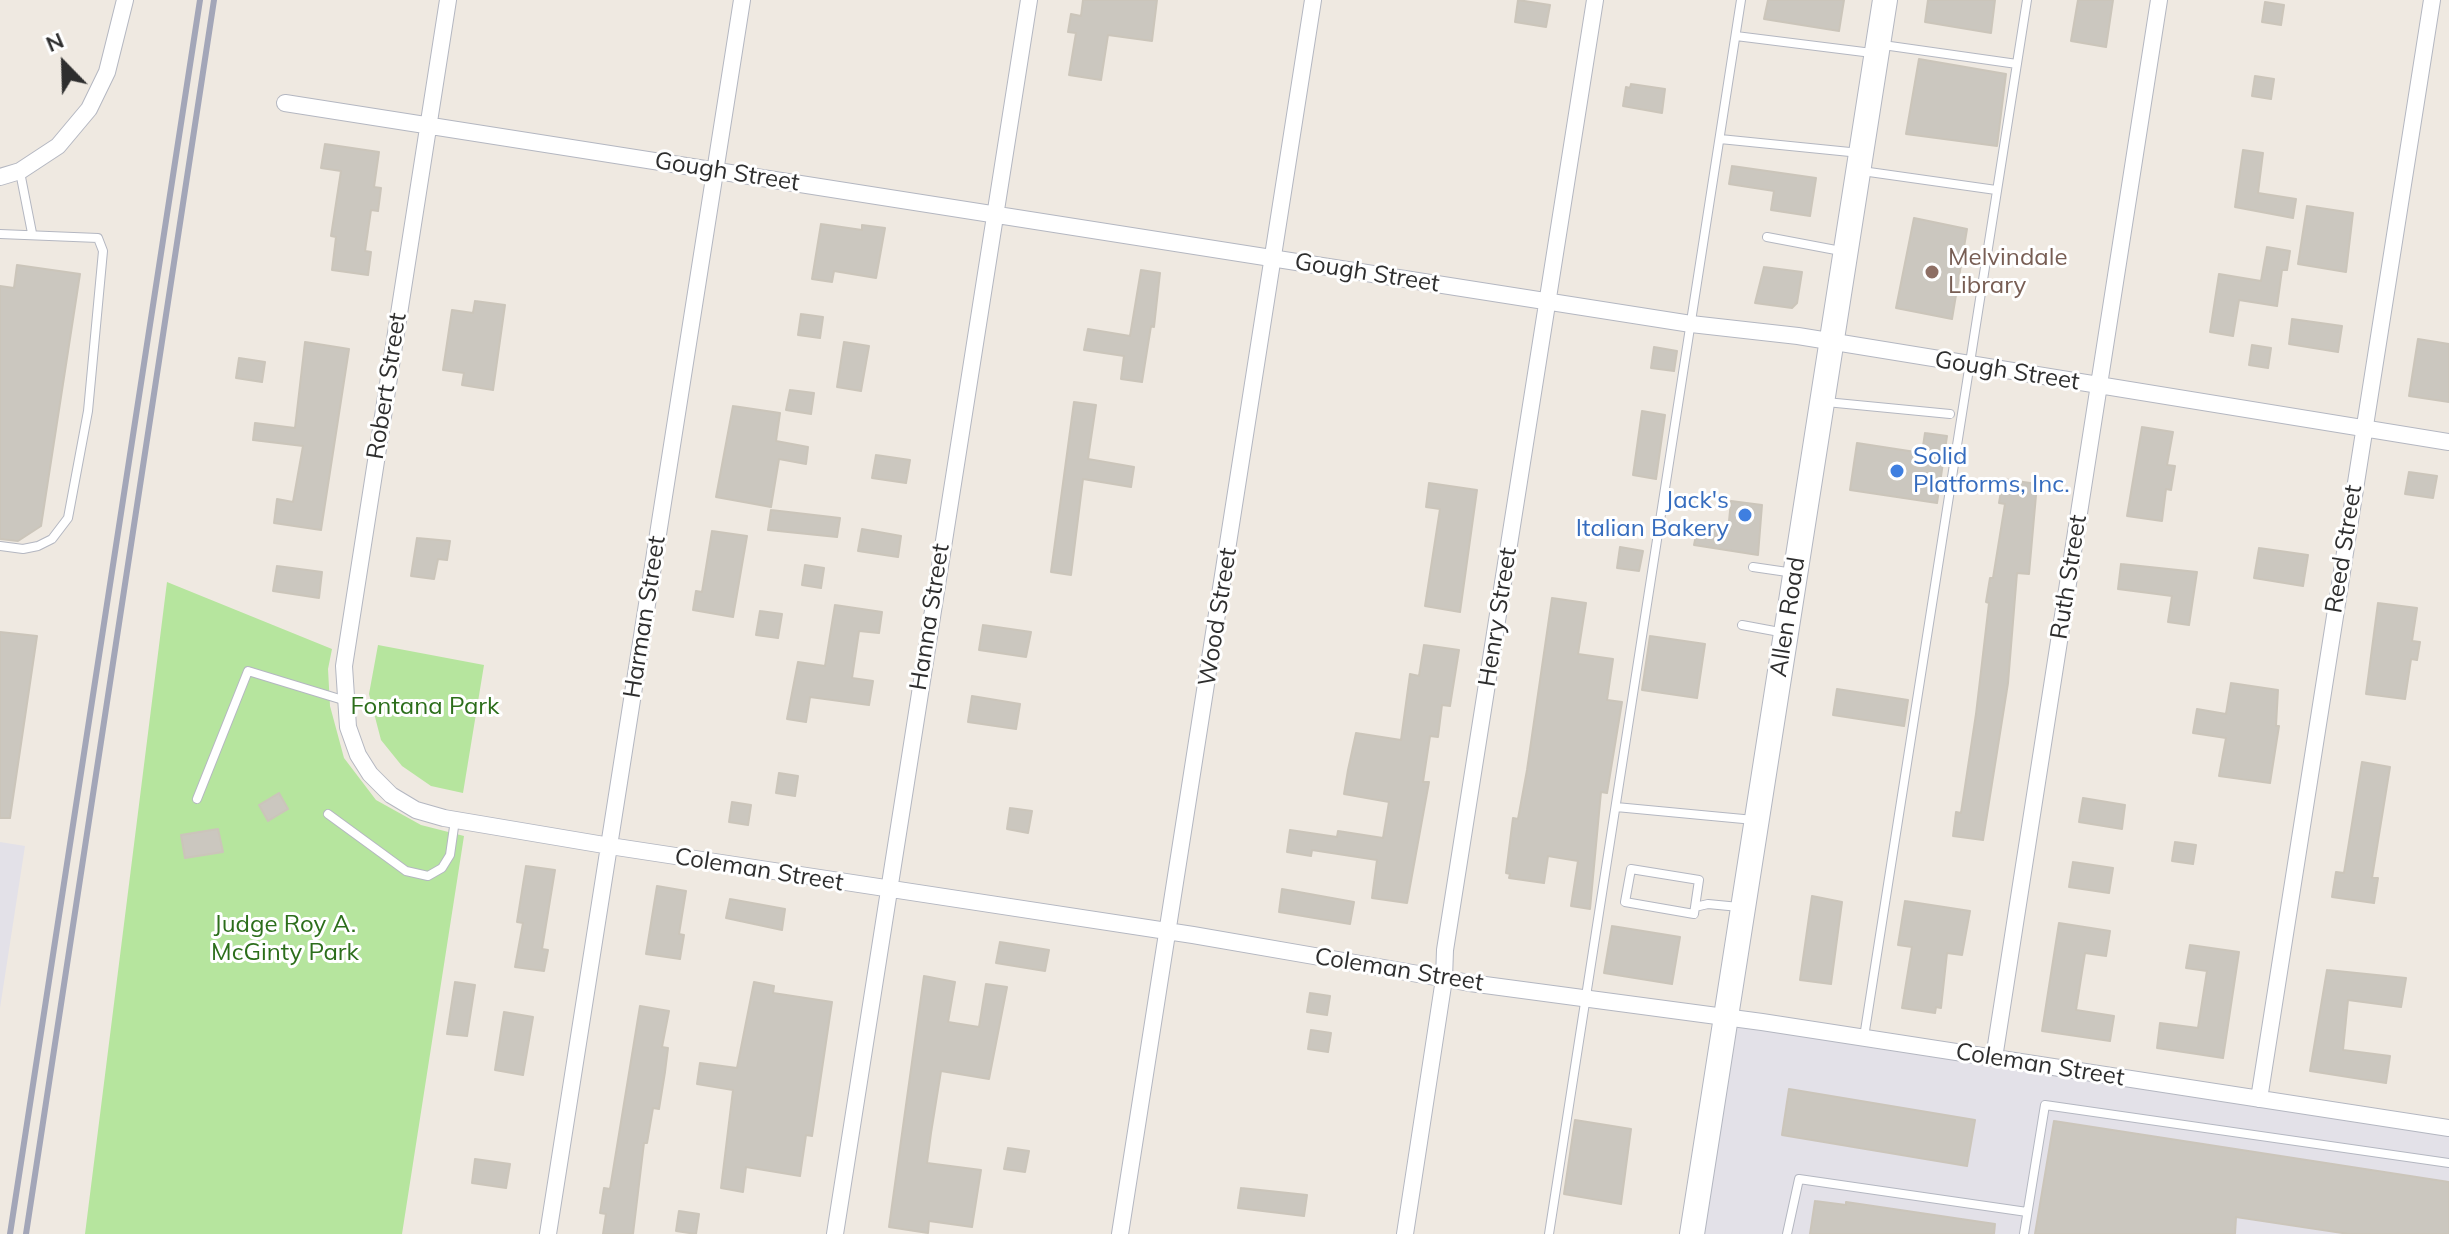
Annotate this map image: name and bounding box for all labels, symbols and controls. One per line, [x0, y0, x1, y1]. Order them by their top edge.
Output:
north arrow [24, 24, 104, 104]
text: N [42, 26, 68, 58]
street label: Gough Street [653, 146, 801, 198]
place label: Melvindale Library [1948, 244, 2067, 300]
street label: Gough Street [1293, 247, 1441, 299]
marker: Melvindale Library [1923, 263, 1941, 281]
street label: Robert Street [361, 311, 413, 461]
street label: Gough Street [1933, 345, 2081, 397]
place label: Solid Platforms, Inc. [1913, 443, 2070, 499]
marker: Solid Platforms, Inc. [1888, 462, 1906, 480]
street label: Reed Street [2320, 483, 2368, 615]
place label: Jack's Italian Bakery [1576, 487, 1729, 543]
marker: Jack's Italian Bakery [1736, 506, 1754, 524]
street label: Ruth Street [2045, 513, 2093, 641]
street label: Harman Street [618, 534, 672, 700]
street label: Hanna Street [904, 542, 956, 692]
street label: Henry Street [1473, 545, 1523, 689]
street label: Wood Street [1193, 546, 1243, 688]
street label: Allen Road [1764, 555, 1812, 679]
park label: Fontana Park [351, 693, 499, 721]
street label: Coleman Street [673, 842, 845, 898]
park label: Judge Roy A. McGinty Park [211, 911, 359, 967]
street label: Coleman Street [1313, 942, 1485, 998]
street label: Coleman Street [1954, 1037, 2126, 1093]

